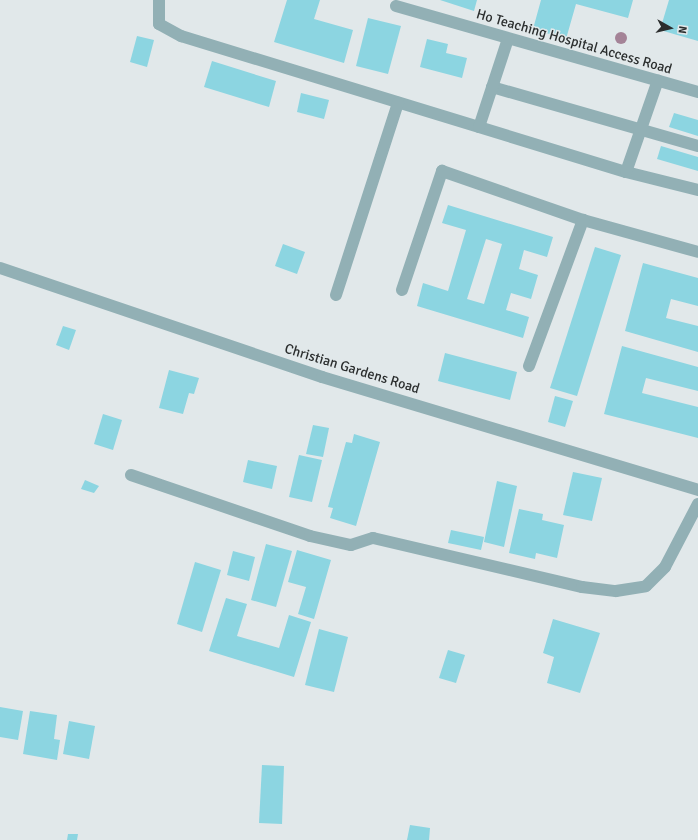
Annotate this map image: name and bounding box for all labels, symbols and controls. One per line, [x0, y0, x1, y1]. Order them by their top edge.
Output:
street label: Ho Teaching Hospital Access Road [474, 6, 674, 78]
north arrow [650, 8, 690, 48]
text: N [675, 25, 689, 34]
street label: Christian Gardens Road [282, 340, 422, 398]

